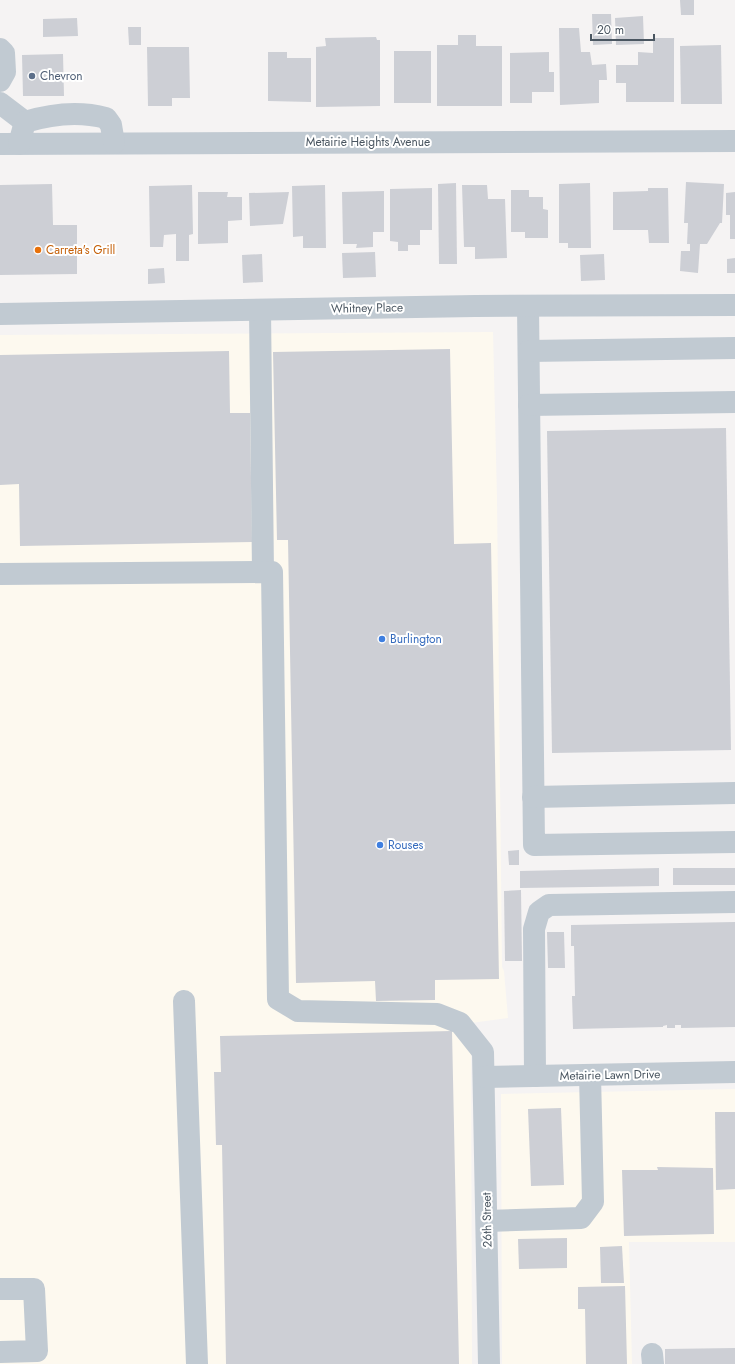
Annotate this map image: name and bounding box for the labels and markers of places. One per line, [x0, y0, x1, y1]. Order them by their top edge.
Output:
place label: Chevron [40, 67, 83, 85]
marker: Chevron [27, 71, 37, 81]
place label: Carreta's Grill [46, 241, 115, 259]
marker: Carreta's Grill [33, 245, 43, 255]
place label: Burlington [390, 630, 442, 648]
marker: Burlington [377, 634, 387, 644]
place label: Rouses [388, 836, 424, 854]
marker: Rouses [375, 840, 385, 850]

